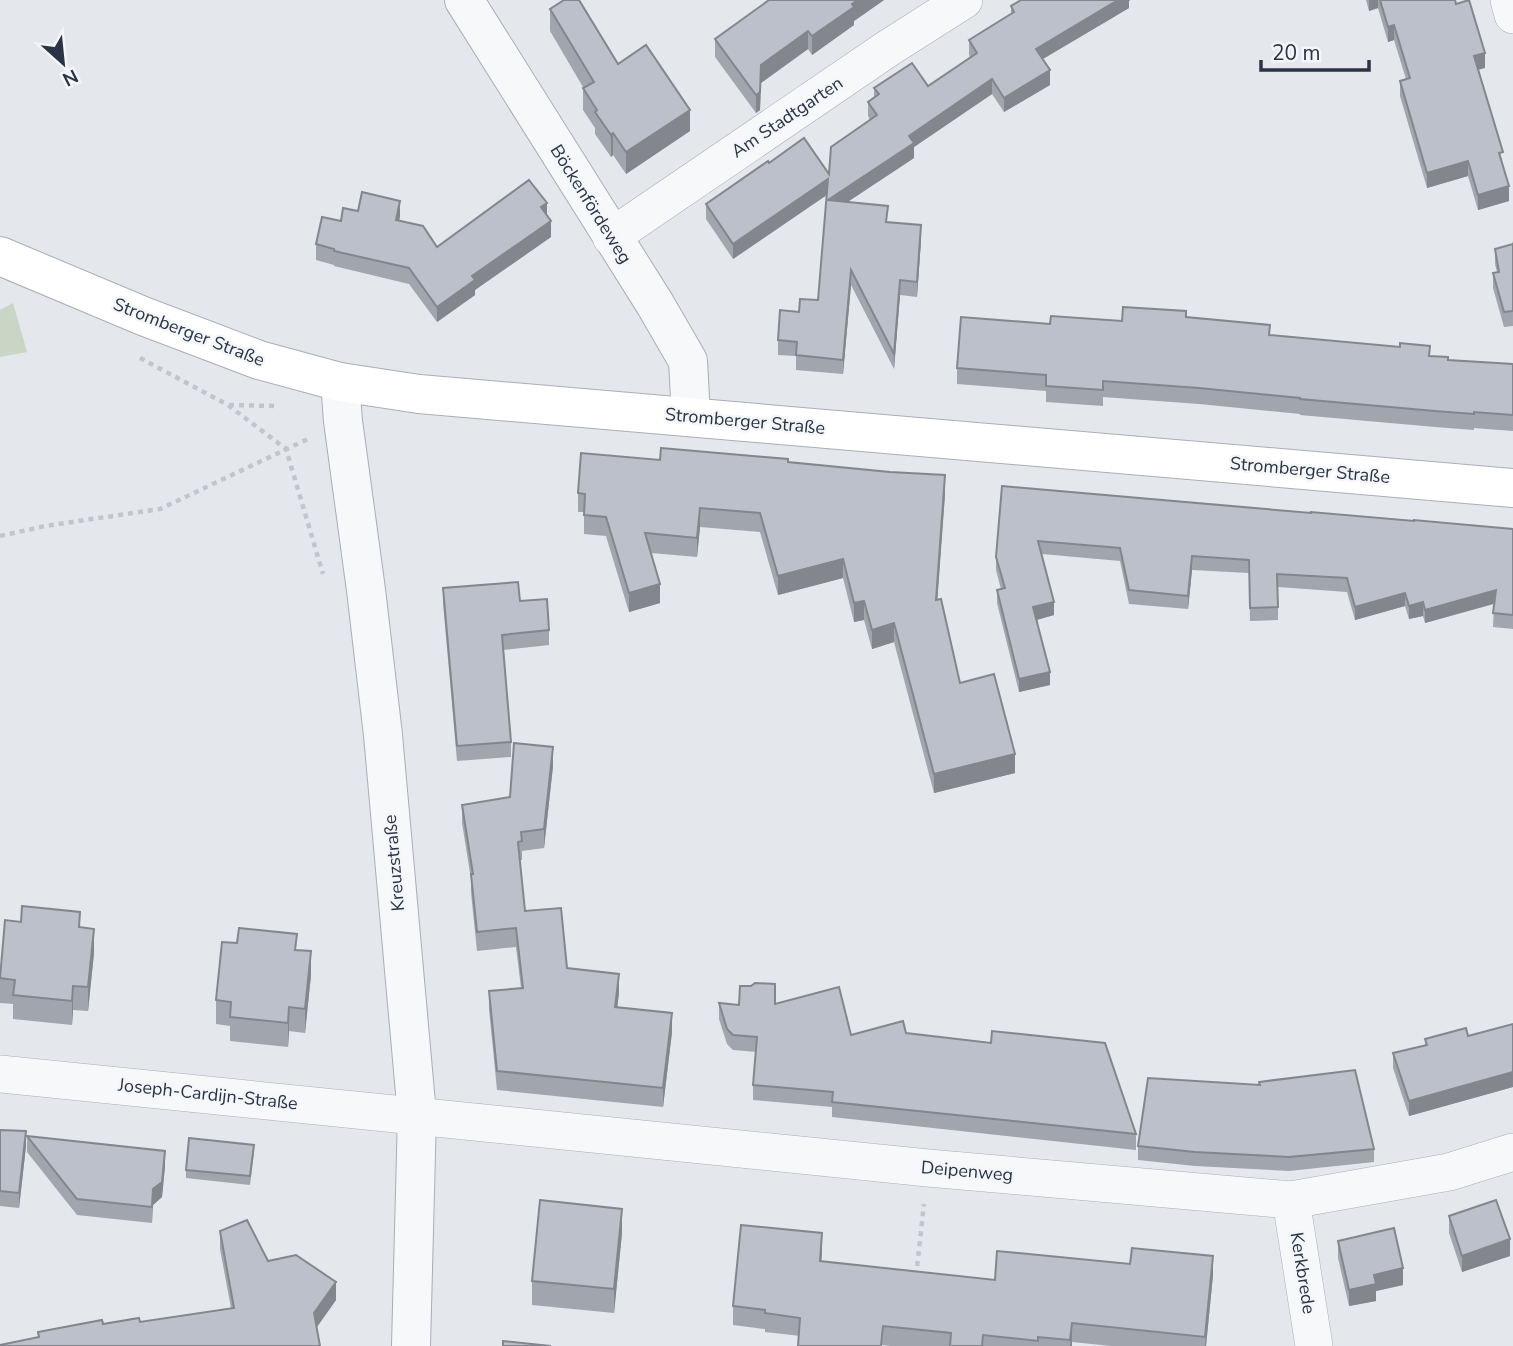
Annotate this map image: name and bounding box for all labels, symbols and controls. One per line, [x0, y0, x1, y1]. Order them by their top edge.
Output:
north arrow [28, 28, 98, 98]
scale bar [1261, 28, 1370, 72]
text: 20 m [1272, 39, 1321, 67]
text: N [58, 62, 83, 92]
street label: Am Stadtgarten [726, 71, 848, 163]
street label: Böckenfördeweg [545, 140, 637, 268]
street label: Stromberger Straße [110, 292, 268, 372]
street label: Stromberger Straße [664, 402, 826, 440]
street label: Stromberger Straße [1229, 451, 1391, 489]
street label: Kreuzstraße [378, 814, 410, 912]
street label: Joseph-Cardijn-Straße [116, 1073, 299, 1115]
street label: Deipenweg [920, 1155, 1014, 1187]
street label: Kerkbrede [1285, 1230, 1321, 1316]

